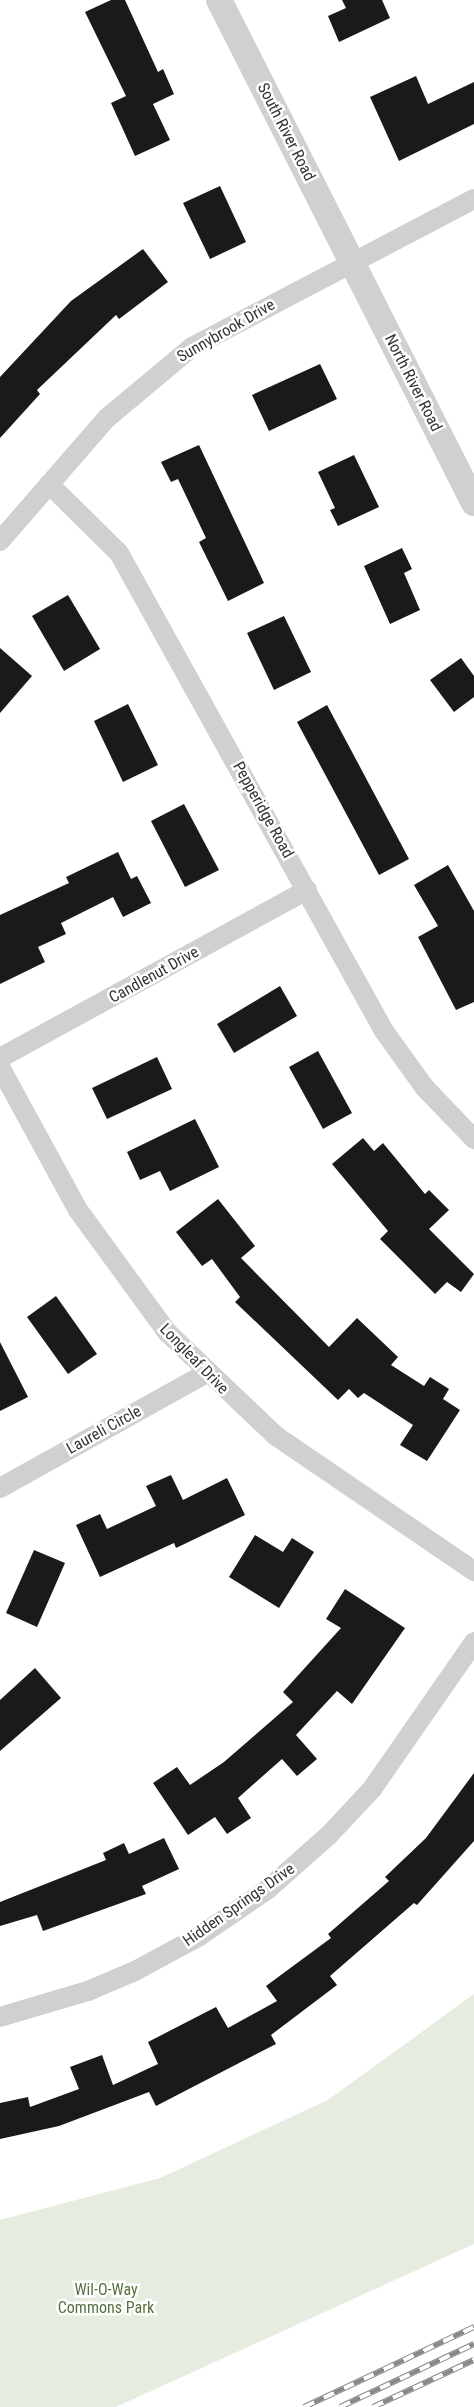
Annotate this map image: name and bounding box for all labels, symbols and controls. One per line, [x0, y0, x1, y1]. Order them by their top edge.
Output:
street label: South River Road [253, 80, 319, 184]
street label: Sunnybrook Drive [174, 295, 278, 367]
street label: North River Road [380, 331, 446, 435]
street label: Pepperidge Road [229, 758, 297, 862]
street label: Candlenut Drive [106, 943, 202, 1007]
street label: Longleaf Drive [156, 1320, 232, 1398]
street label: Laureli Circle [63, 1402, 145, 1458]
street label: Hidden Springs Drive [180, 1859, 298, 1951]
park label: Wil-O-Way Commons Park [58, 2280, 154, 2318]

